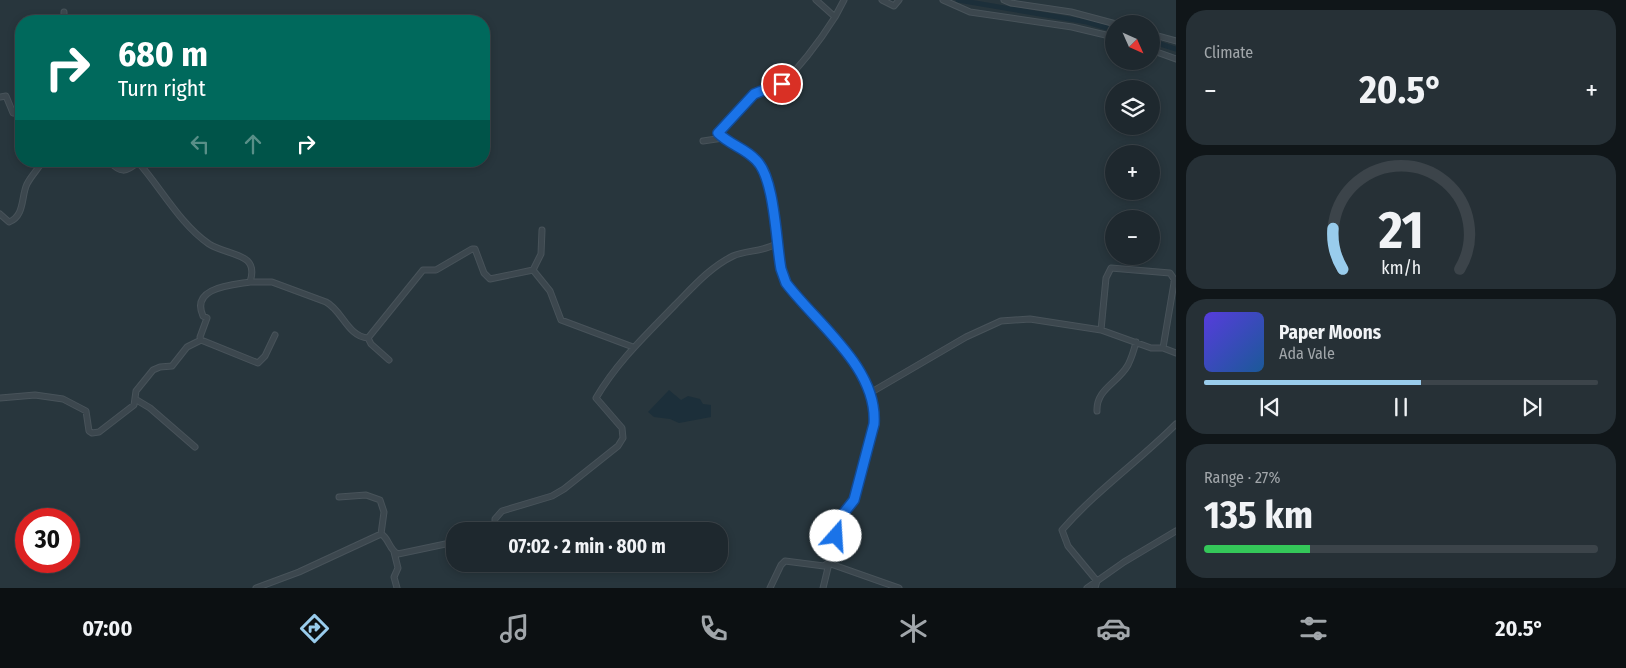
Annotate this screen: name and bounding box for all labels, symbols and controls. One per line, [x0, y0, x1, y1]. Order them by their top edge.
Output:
north arrow [1105, 15, 1160, 70]
map controls [1105, 15, 1160, 265]
text: 680 m [118, 33, 208, 75]
icon: right [35, 35, 100, 100]
text: Climate [1204, 43, 1253, 62]
pin [761, 63, 803, 105]
text: 20.5° [1359, 67, 1443, 113]
icon: arrive [768, 70, 796, 98]
text: − [1204, 74, 1217, 107]
text: + [1585, 74, 1598, 107]
text: Turn right [118, 75, 206, 102]
button: layers [1105, 80, 1160, 135]
icon: left [186, 130, 214, 158]
icon: ahead [239, 130, 267, 158]
icon: right [292, 130, 320, 158]
button: + [1105, 145, 1160, 200]
text: 21 [1377, 199, 1424, 262]
button: − [1105, 210, 1160, 265]
text: km/h [1381, 257, 1421, 279]
text: Paper Moons [1279, 321, 1381, 344]
text: Ada Vale [1279, 344, 1335, 363]
icon: previous [1256, 393, 1284, 421]
icon: pause [1387, 393, 1415, 421]
icon: next [1518, 393, 1546, 421]
text: Range · 27% [1204, 468, 1280, 487]
text: 135 km [1204, 492, 1313, 538]
speed limit sign: 30 [15, 508, 80, 573]
position arrow [809, 509, 861, 561]
text: 07:02 · 2 min · 800 m [508, 535, 666, 558]
icon: directions [297, 611, 332, 646]
icon: music [497, 611, 532, 646]
icon: phone [696, 611, 731, 646]
icon: climate [896, 611, 931, 646]
icon: car [1096, 611, 1131, 646]
icon: filters [1296, 611, 1331, 646]
text: 07:00 [82, 615, 132, 642]
text: 20.5° [1495, 615, 1544, 642]

